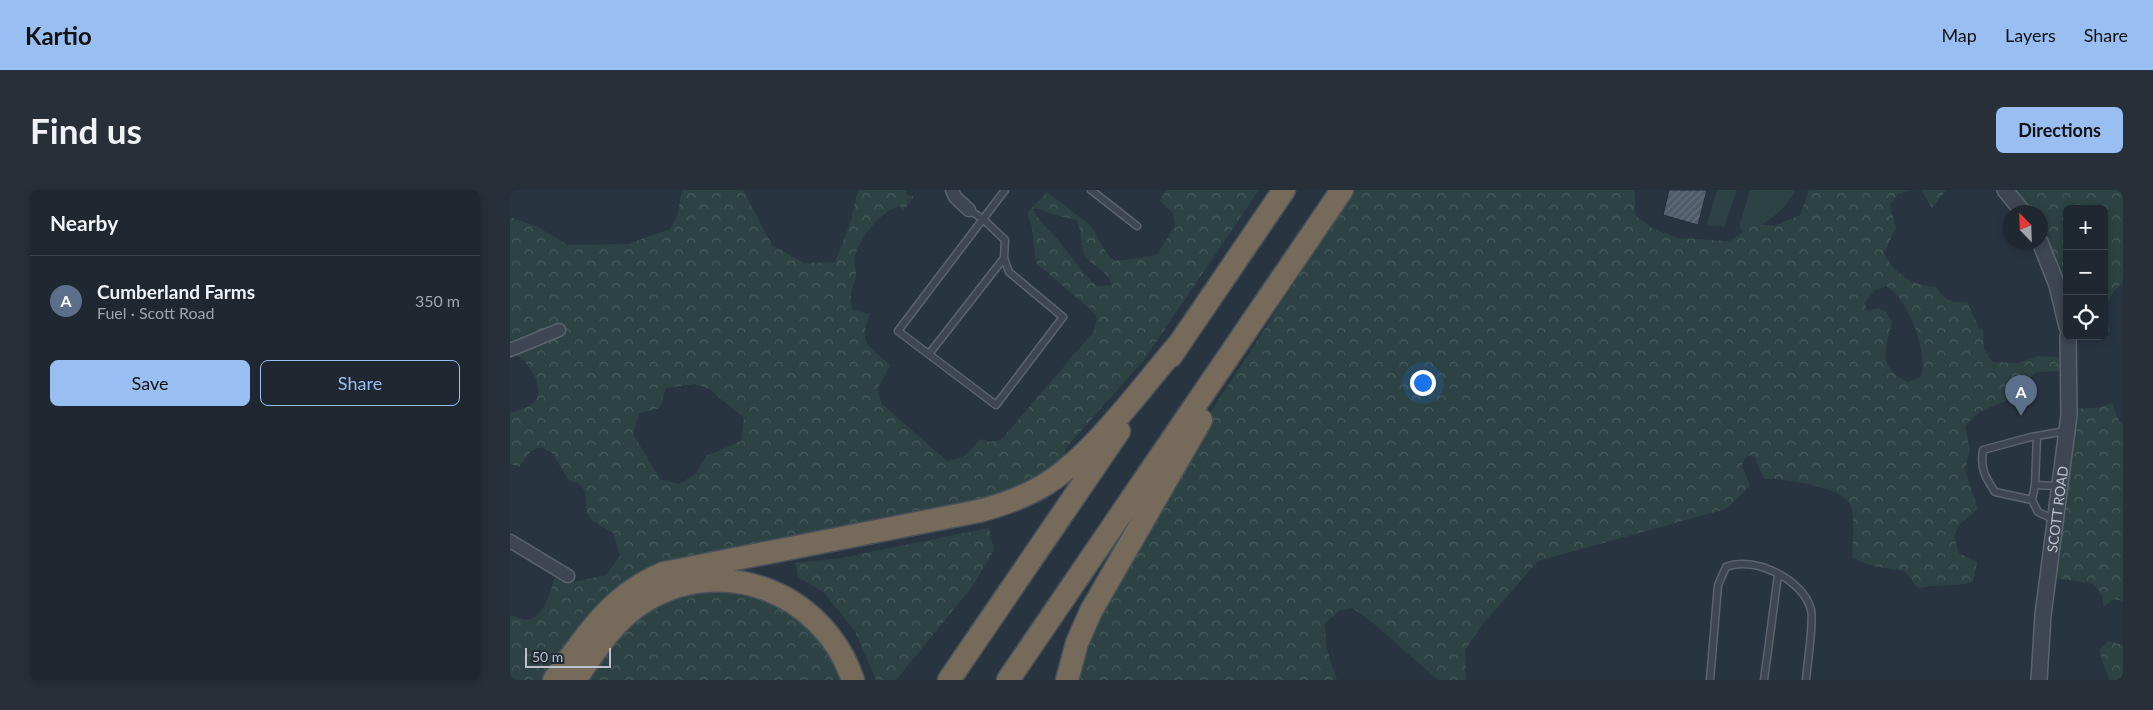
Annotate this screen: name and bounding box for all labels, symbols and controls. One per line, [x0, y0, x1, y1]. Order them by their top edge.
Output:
text: Kartio [25, 21, 92, 50]
text: Map [1941, 24, 1977, 46]
text: Layers [2005, 24, 2056, 46]
text: Share [2084, 24, 2128, 46]
button: Directions [1996, 107, 2123, 153]
text: Find us [30, 109, 142, 151]
north arrow [2003, 205, 2048, 250]
map controls [2063, 205, 2108, 340]
button: + [2063, 205, 2108, 250]
text: Nearby [50, 210, 118, 235]
button: − [2063, 250, 2108, 295]
text: Cumberland Farms [97, 280, 255, 303]
text: A [60, 291, 72, 310]
text: 350 m [415, 291, 460, 310]
button: locate [2063, 295, 2108, 340]
text: Fuel · Scott Road [97, 303, 215, 322]
button: Save [50, 360, 250, 406]
button: Share [260, 360, 460, 406]
your location [1410, 370, 1436, 396]
pin: A [2005, 375, 2037, 416]
street label: SCOTT ROAD [2043, 465, 2071, 553]
scale bar [525, 645, 611, 668]
text: 50 m [532, 648, 563, 665]

